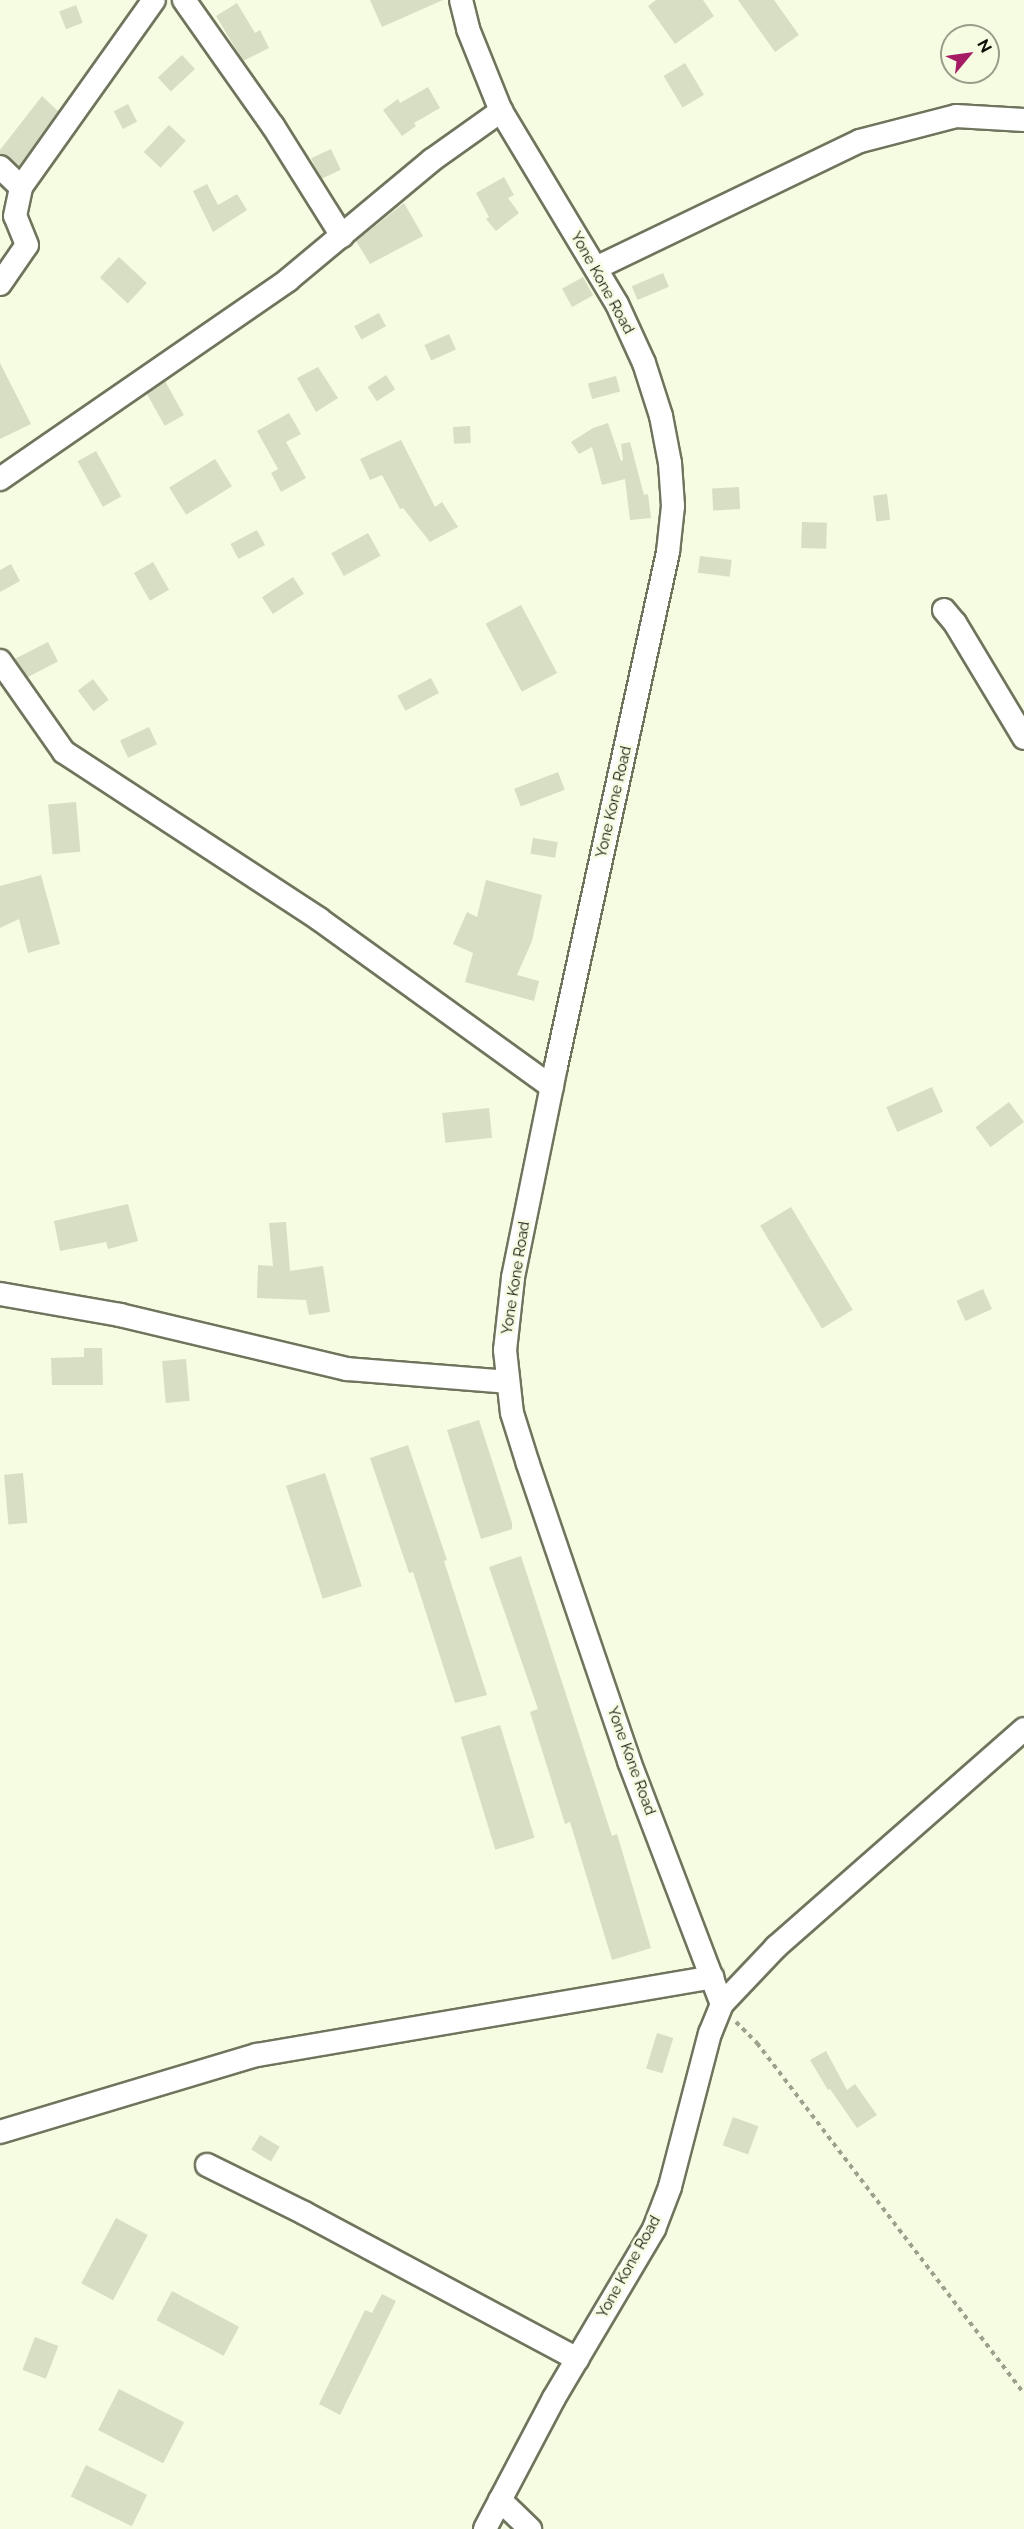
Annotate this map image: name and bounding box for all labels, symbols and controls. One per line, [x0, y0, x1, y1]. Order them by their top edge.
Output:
north arrow [940, 24, 1000, 84]
text: N [973, 36, 996, 56]
street label: Yone Kone Road [566, 229, 638, 337]
street label: Yone Kone Road [592, 744, 636, 860]
street label: Yone Kone Road [498, 1220, 534, 1336]
street label: Yone Kone Road [603, 1704, 659, 1818]
street label: Yone Kone Road [593, 2213, 665, 2321]

